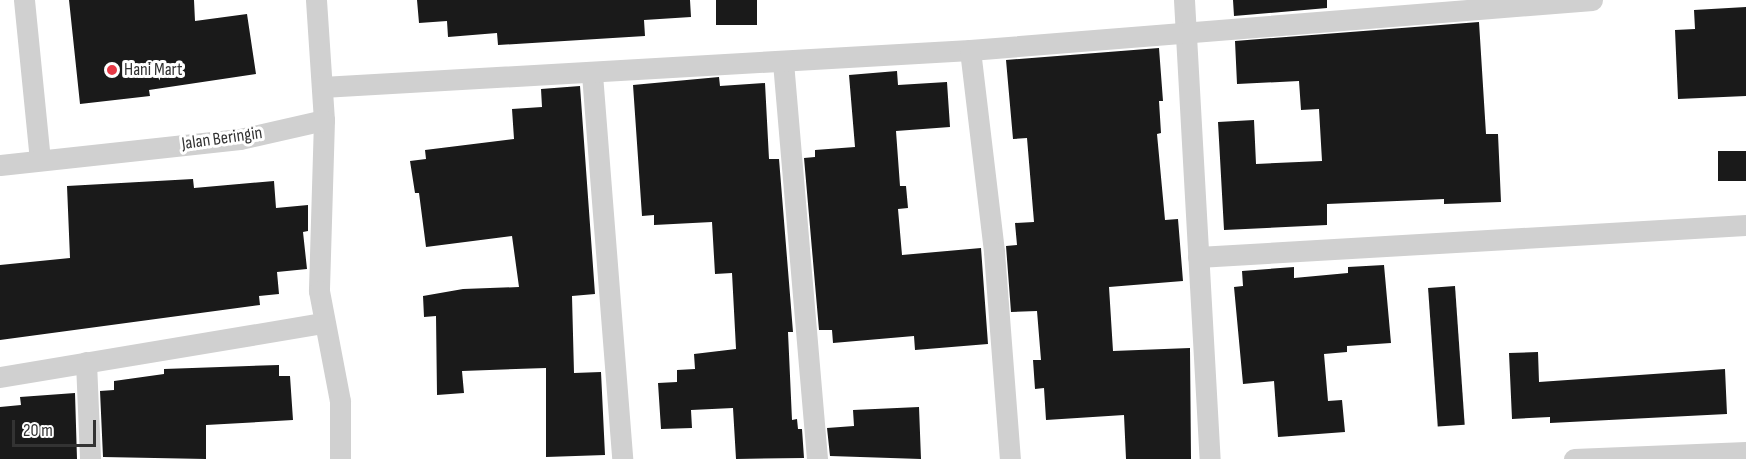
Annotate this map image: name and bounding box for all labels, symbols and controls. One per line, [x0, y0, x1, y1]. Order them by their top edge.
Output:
place label: Hani Mart [124, 59, 182, 81]
marker: Hani Mart [105, 63, 119, 77]
street label: Jalan Beringin [180, 123, 264, 155]
scale bar [15, 408, 99, 446]
text: 20 m [23, 420, 53, 441]

